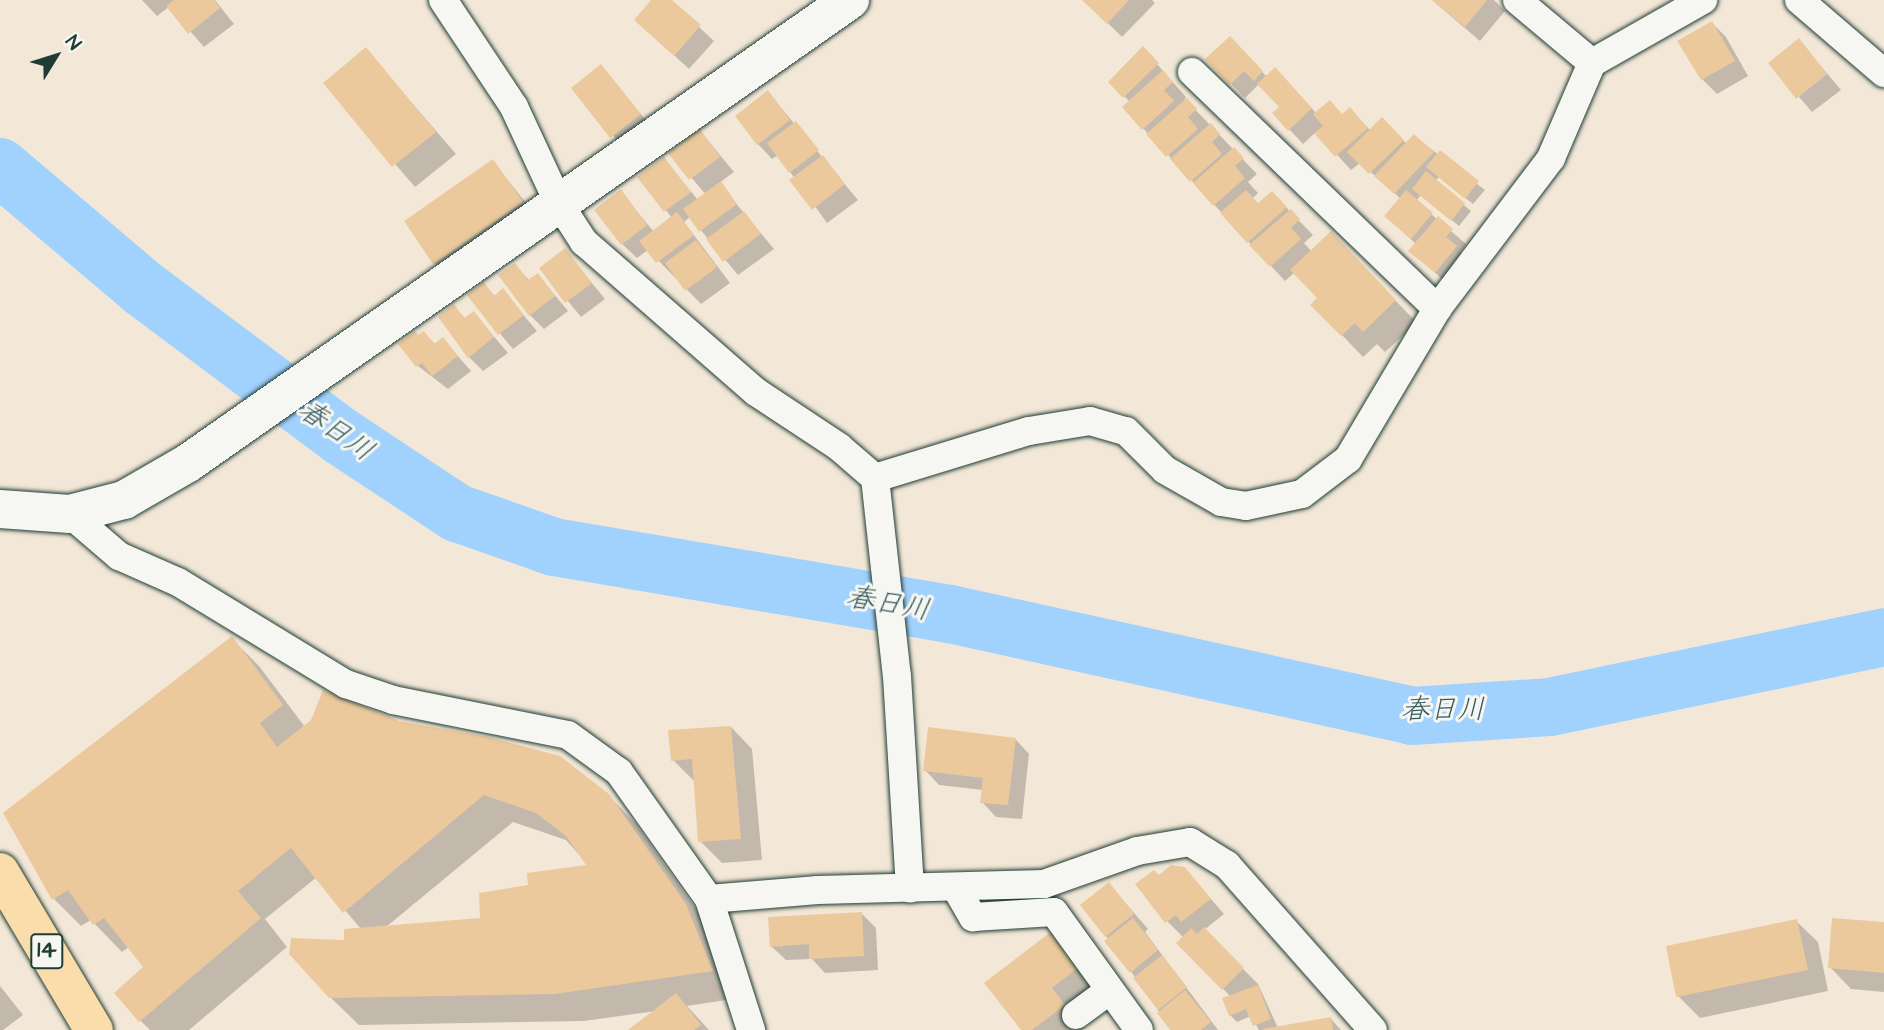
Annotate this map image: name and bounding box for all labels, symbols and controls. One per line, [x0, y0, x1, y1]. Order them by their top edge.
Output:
north arrow [21, 21, 91, 91]
text: N [59, 30, 87, 56]
water label: 春日川 [292, 393, 380, 469]
water label: 春日川 [844, 580, 932, 628]
water label: 春日川 [1401, 693, 1485, 727]
road number: 14 [30, 931, 64, 972]

